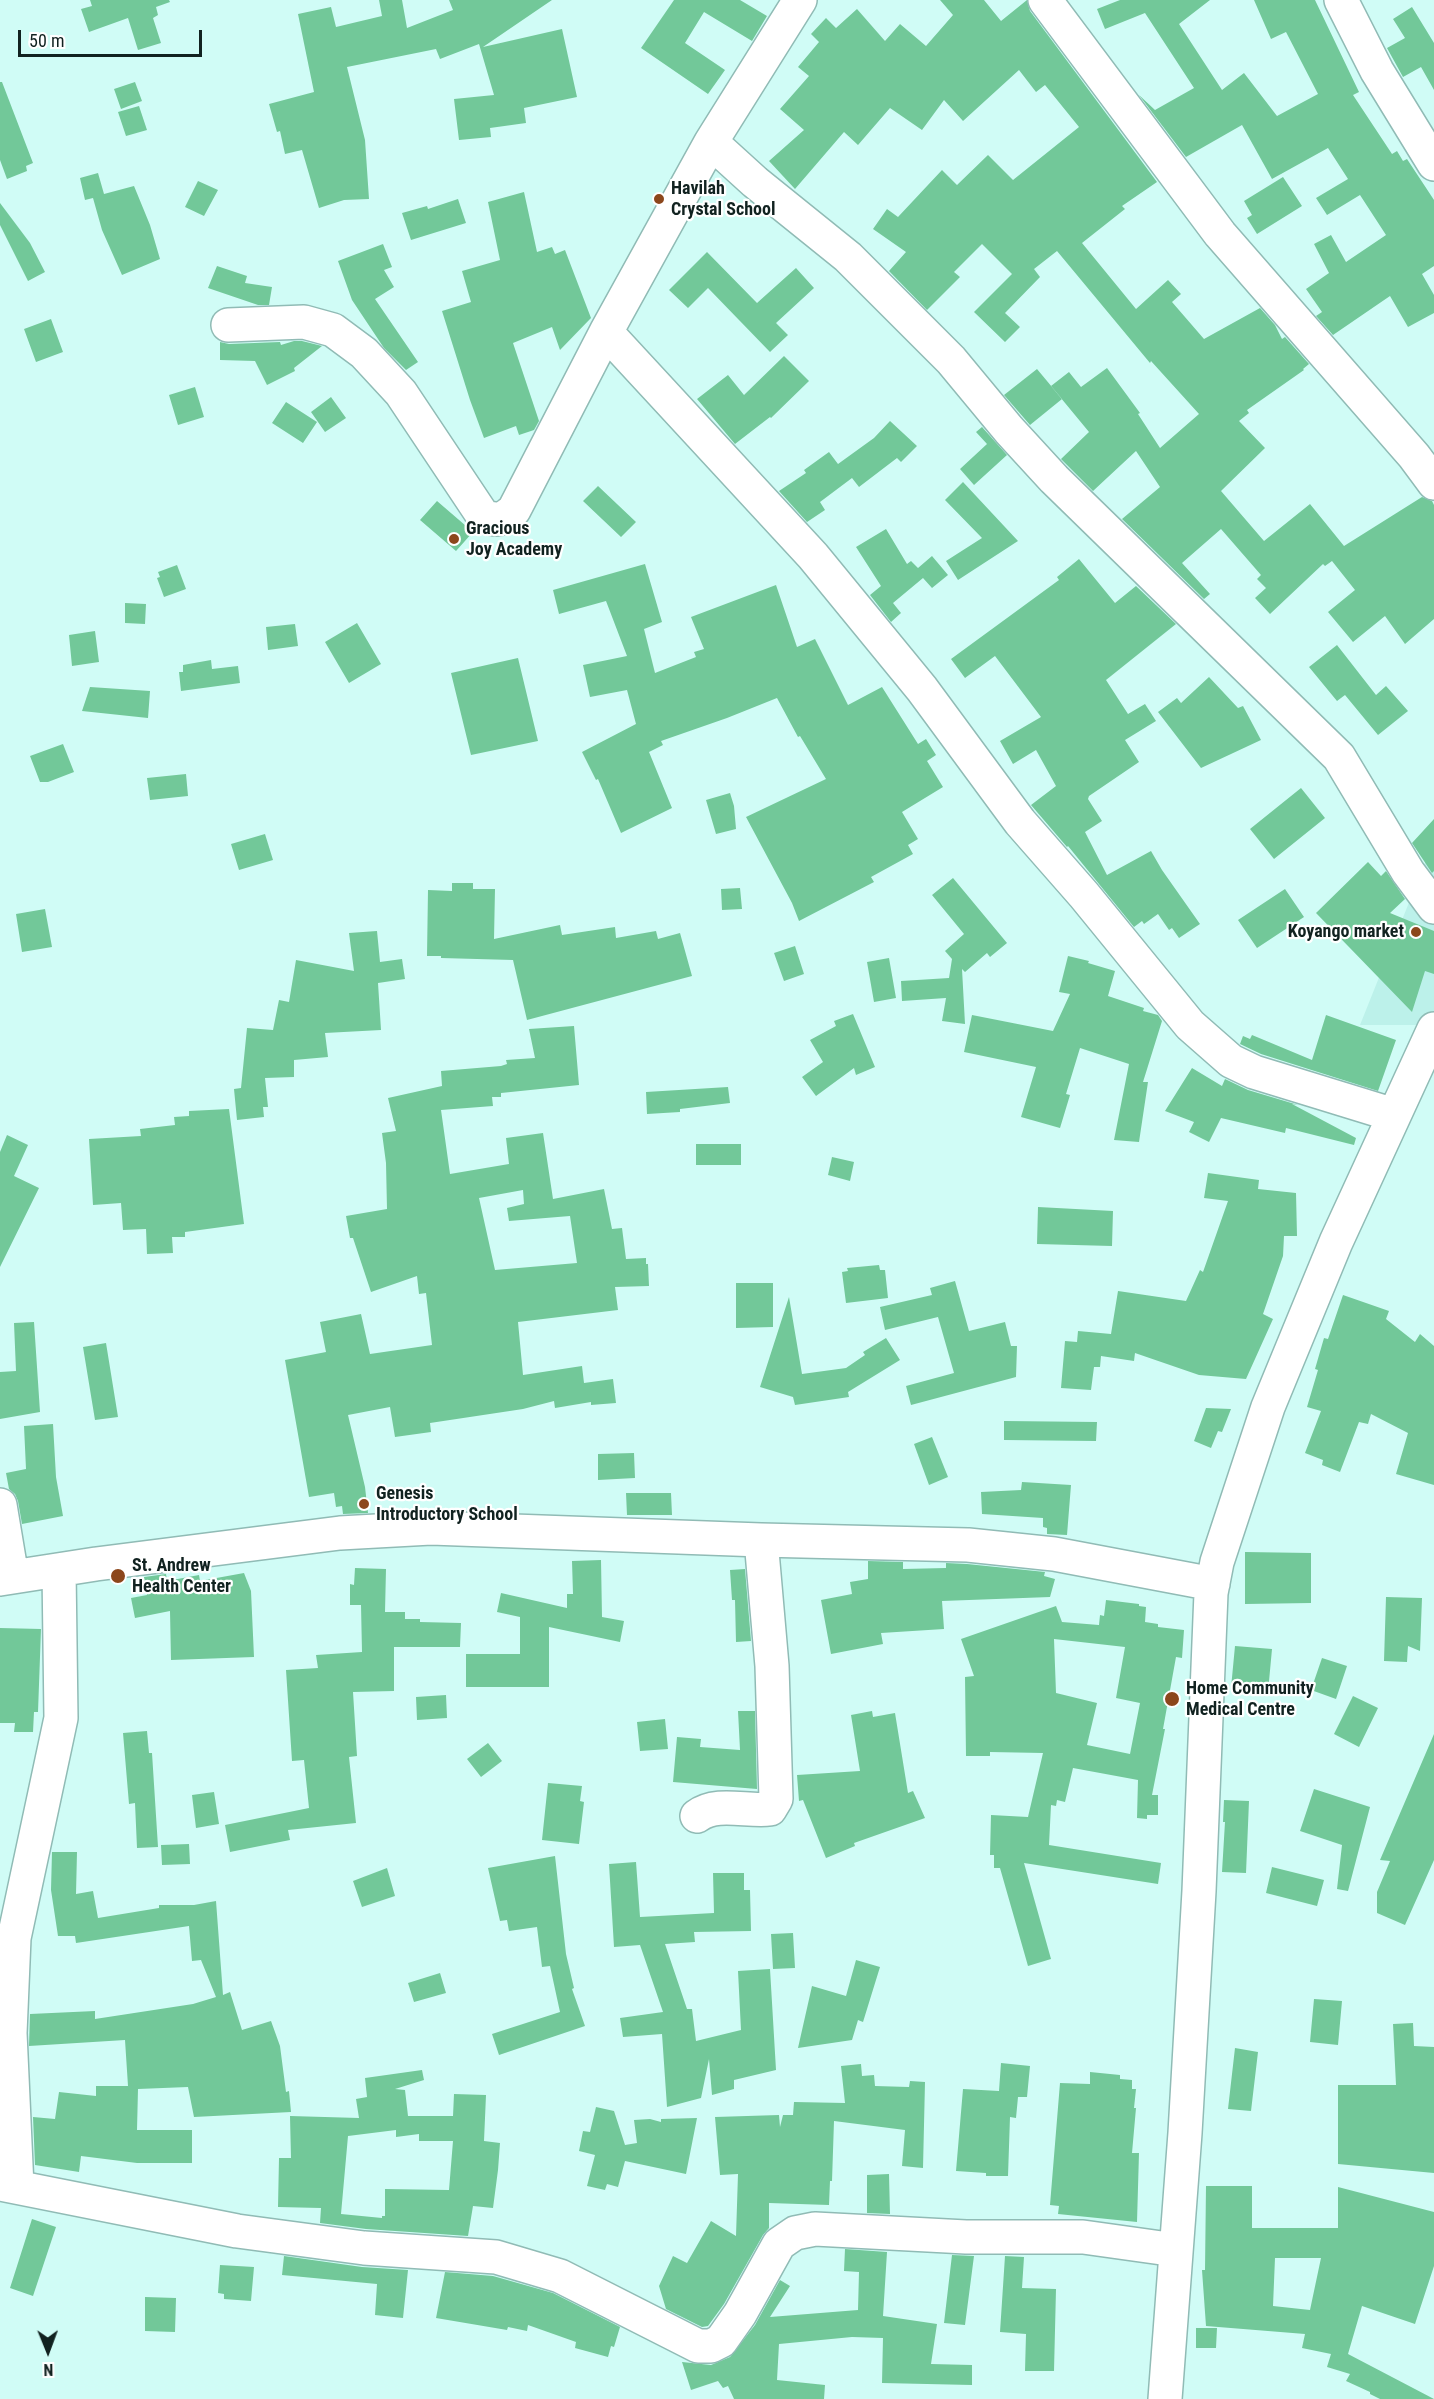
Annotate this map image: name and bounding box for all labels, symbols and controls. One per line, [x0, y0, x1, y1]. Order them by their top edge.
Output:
scale bar [21, 18, 206, 56]
text: 50 m [29, 30, 64, 51]
place label: Havilah Crystal School [671, 178, 776, 220]
marker: Havilah Crystal School [652, 192, 666, 206]
place label: Gracious Joy Academy [466, 518, 562, 560]
marker: Gracious Joy Academy [447, 532, 461, 546]
place label: Koyango market [1288, 921, 1404, 943]
marker: Koyango market [1409, 925, 1423, 939]
place label: Genesis Introductory School [376, 1483, 518, 1526]
marker: Genesis Introductory School [357, 1497, 371, 1511]
place label: St. Andrew Health Center [132, 1555, 231, 1598]
marker: St. Andrew Health Center [109, 1567, 127, 1585]
place label: Home Community Medical Centre [1186, 1678, 1314, 1720]
marker: Home Community Medical Centre [1163, 1690, 1181, 1708]
north arrow [18, 2321, 78, 2381]
text: N [43, 2360, 53, 2379]

